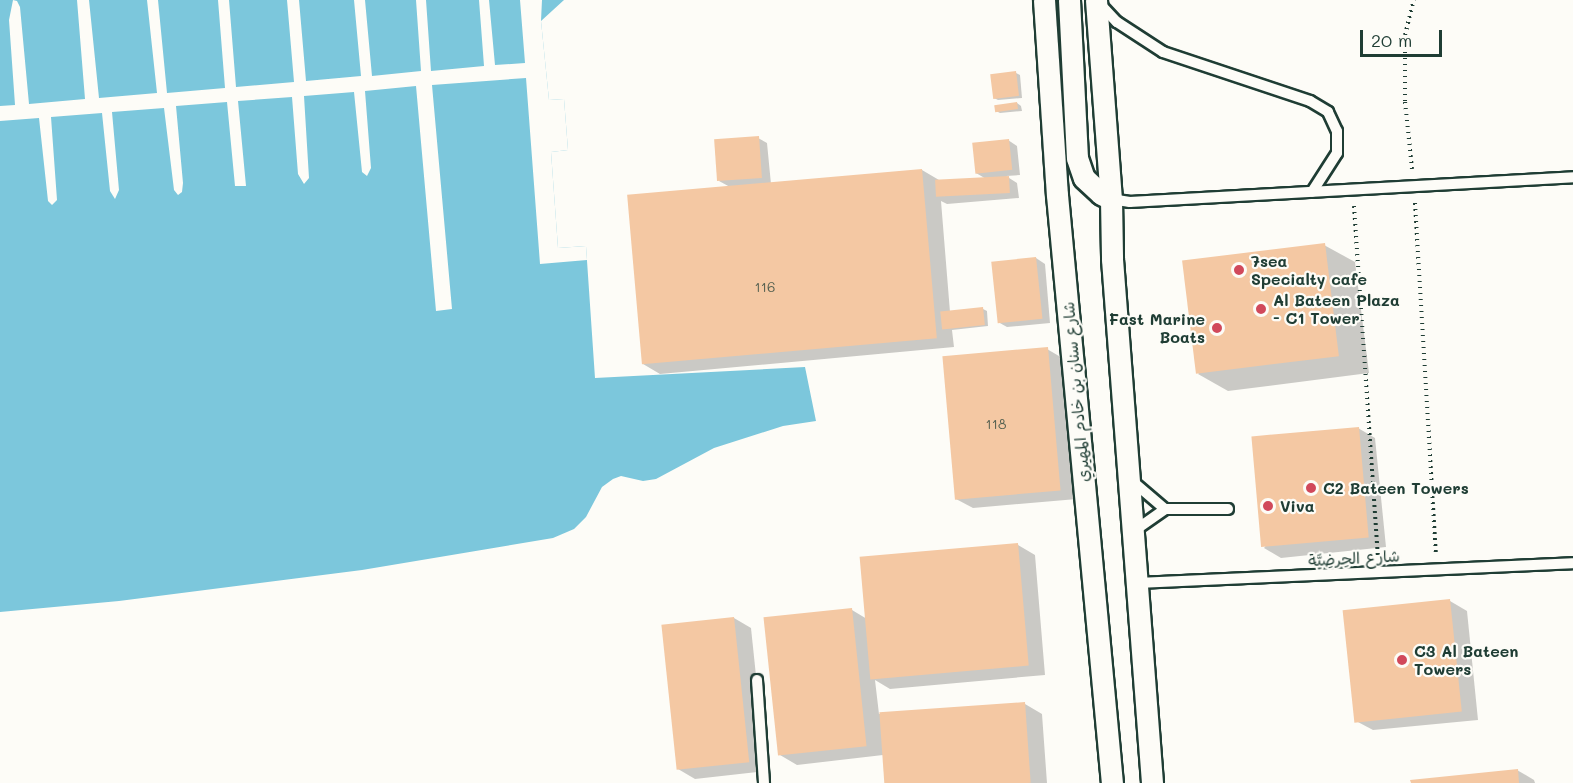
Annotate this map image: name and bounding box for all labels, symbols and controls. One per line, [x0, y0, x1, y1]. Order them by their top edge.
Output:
scale bar [1363, 18, 1446, 56]
text: 20 m [1371, 28, 1412, 52]
place label: 7sea Specialty cafe [1251, 251, 1367, 289]
marker: 7sea Specialty cafe [1232, 263, 1246, 277]
house number: 116 [755, 279, 775, 295]
place label: Al Bateen Plaza - C1 Tower [1273, 290, 1400, 328]
street label: شارع سنان بن خادم المهيري [1059, 301, 1093, 483]
marker: Al Bateen Plaza - C1 Tower [1254, 302, 1268, 316]
place label: Fast Marine Boats [1109, 309, 1205, 347]
marker: Fast Marine Boats [1210, 321, 1224, 335]
house number: 118 [986, 416, 1006, 432]
place label: C2 Bateen Towers [1323, 478, 1469, 498]
marker: C2 Bateen Towers [1304, 481, 1318, 495]
place label: Viva [1280, 496, 1314, 516]
marker: Viva [1261, 499, 1275, 513]
street label: شارع الحِرضِيَّة [1308, 546, 1400, 570]
place label: C3 Al Bateen Towers [1414, 641, 1518, 679]
marker: C3 Al Bateen Towers [1395, 653, 1409, 667]

